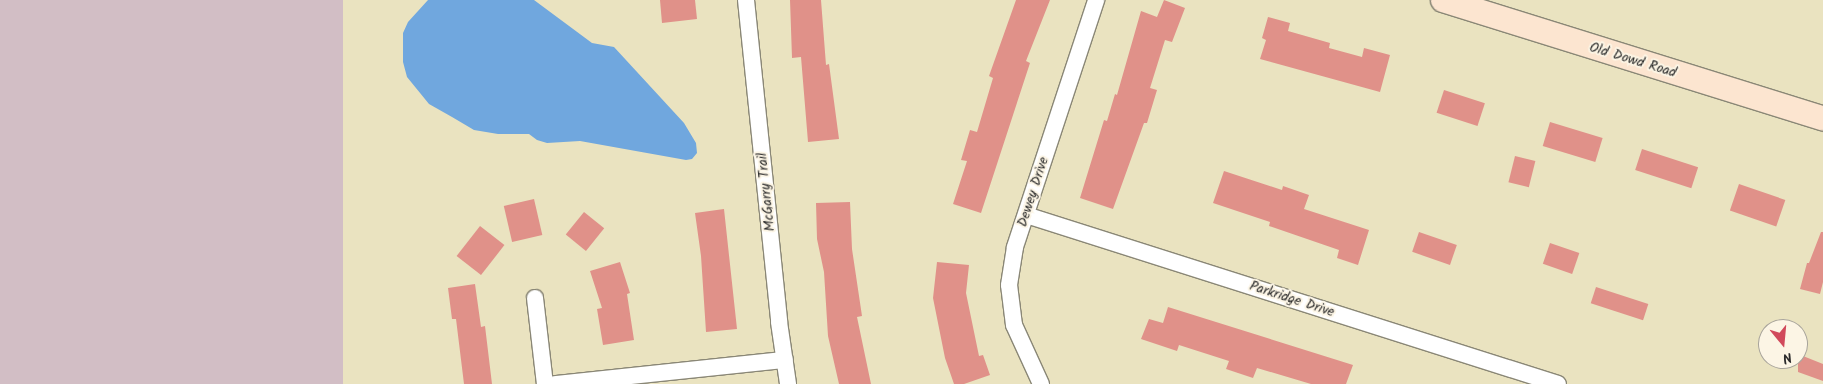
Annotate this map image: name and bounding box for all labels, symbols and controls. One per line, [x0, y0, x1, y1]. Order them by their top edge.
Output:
street label: Old Dowd Road [1587, 39, 1679, 81]
street label: McGarry Trail [754, 152, 778, 232]
street label: Dewey Drive [1014, 155, 1052, 229]
street label: Parkridge Drive [1248, 277, 1336, 321]
north arrow [1758, 319, 1808, 369]
text: N [1780, 346, 1795, 369]

